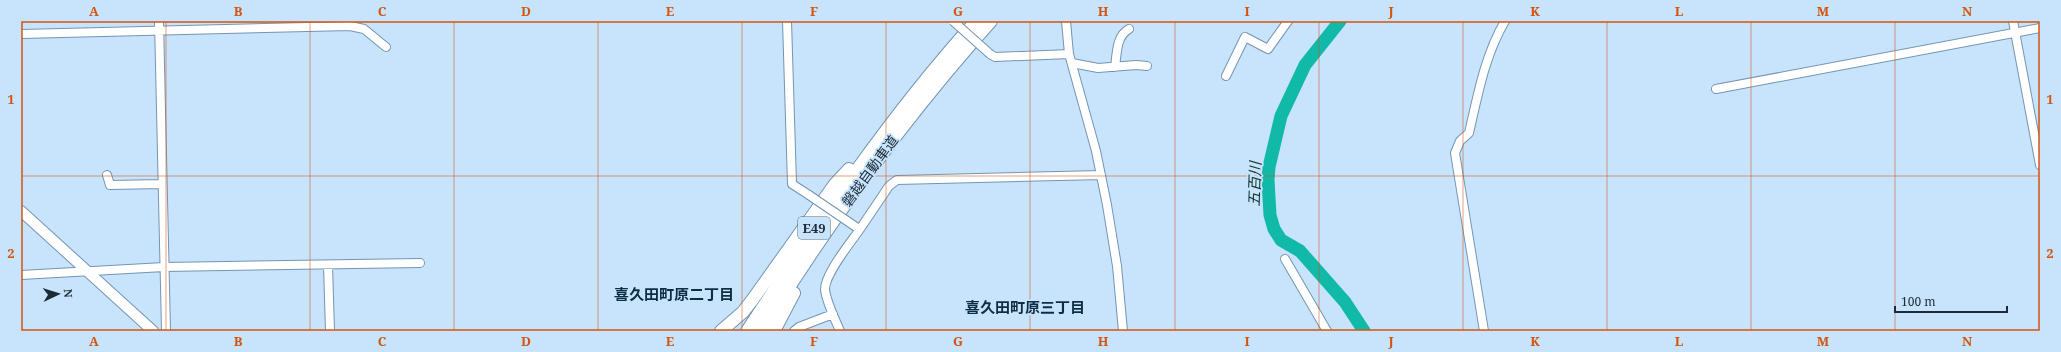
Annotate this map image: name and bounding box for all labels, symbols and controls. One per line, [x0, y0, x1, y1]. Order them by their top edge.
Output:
text: A [89, 2, 99, 20]
text: B [234, 2, 243, 20]
text: C [378, 2, 387, 20]
text: D [521, 2, 531, 20]
text: E [666, 2, 675, 20]
text: F [810, 2, 818, 20]
text: G [953, 2, 963, 20]
text: H [1098, 2, 1109, 20]
text: I [1244, 2, 1250, 20]
text: J [1387, 2, 1394, 20]
text: K [1530, 2, 1540, 20]
text: L [1675, 2, 1684, 20]
text: M [1817, 2, 1830, 20]
text: N [1962, 2, 1973, 20]
text: 1 [7, 90, 15, 108]
text: 1 [2046, 90, 2054, 108]
street label: 磐越自動車道 [837, 131, 902, 210]
water label: 五百川 [1243, 159, 1265, 207]
road number: E49 [798, 217, 830, 239]
text: 2 [7, 244, 15, 262]
text: 2 [2046, 244, 2054, 262]
north arrow [38, 274, 78, 314]
district label: 喜久田町原二丁目 [614, 284, 734, 304]
text: N [61, 288, 76, 298]
scale bar [1895, 288, 2007, 314]
text: 100 m [1901, 293, 1936, 310]
district label: 喜久田町原三丁目 [965, 297, 1085, 317]
text: A [89, 332, 99, 350]
text: B [234, 332, 243, 350]
text: C [378, 332, 387, 350]
text: D [521, 332, 531, 350]
text: E [666, 332, 675, 350]
text: F [810, 332, 818, 350]
text: G [953, 332, 963, 350]
text: H [1098, 332, 1109, 350]
text: I [1244, 332, 1250, 350]
text: J [1387, 332, 1394, 350]
text: K [1530, 332, 1540, 350]
text: L [1675, 332, 1684, 350]
text: M [1817, 332, 1830, 350]
text: N [1962, 332, 1973, 350]

